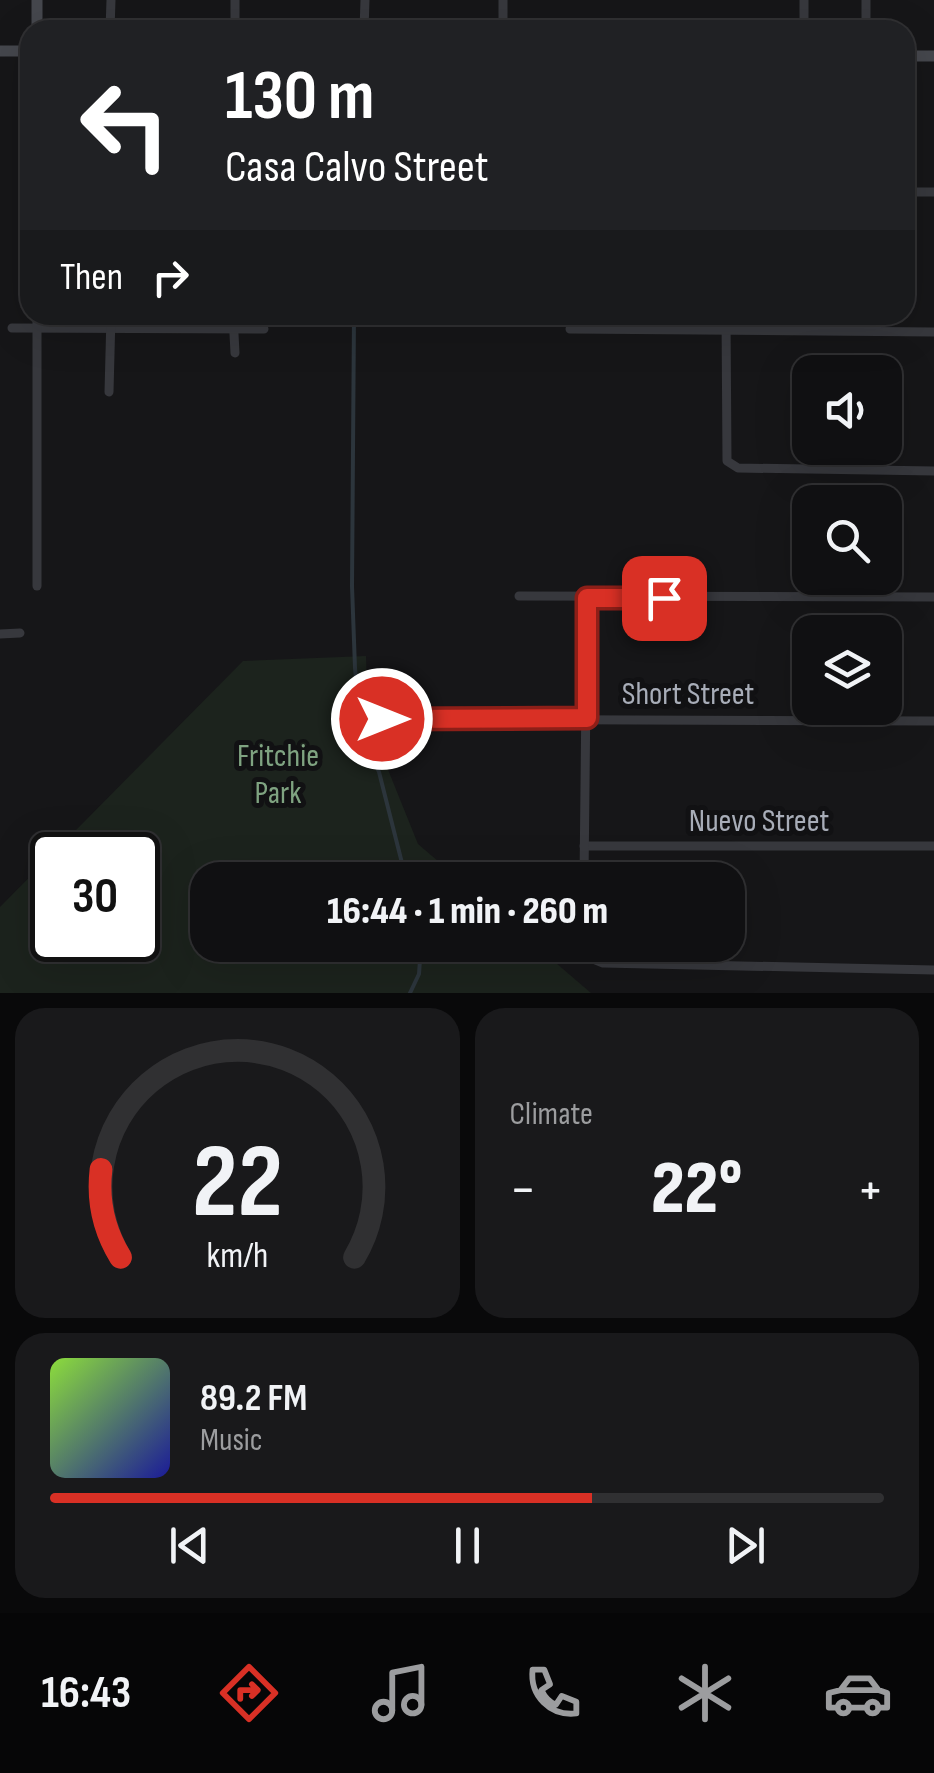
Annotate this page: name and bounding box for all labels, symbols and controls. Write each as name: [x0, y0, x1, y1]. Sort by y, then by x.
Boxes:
text: 130 m: [225, 55, 374, 139]
icon: left: [60, 60, 190, 190]
text: Casa Calvo Street: [225, 140, 488, 195]
icon: right: [143, 250, 198, 305]
text: Then: [60, 255, 123, 300]
map controls: [792, 355, 902, 725]
button: sound: [792, 355, 902, 465]
button: search: [792, 485, 902, 595]
pin: [622, 556, 707, 641]
icon: arrive: [637, 571, 692, 626]
button: layers: [792, 615, 902, 725]
position arrow: [330, 667, 434, 771]
street label: Short Street: [622, 675, 754, 714]
park label: Fritchie Park: [237, 737, 319, 813]
street label: Nuevo Street: [689, 802, 829, 841]
speed limit sign: 30: [30, 832, 160, 962]
text: 16:44 · 1 min · 260 m: [327, 889, 608, 934]
text: Climate: [510, 1095, 593, 1134]
text: 22: [192, 1121, 283, 1246]
text: 22°: [651, 1144, 743, 1235]
text: −: [510, 1157, 536, 1224]
text: +: [857, 1157, 884, 1224]
text: km/h: [206, 1235, 268, 1278]
text: 89.2 FM: [200, 1376, 307, 1421]
text: Music: [200, 1421, 263, 1460]
icon: previous: [162, 1518, 217, 1573]
icon: pause: [440, 1518, 495, 1573]
icon: next: [718, 1518, 773, 1573]
icon: directions: [214, 1658, 284, 1728]
icon: music: [366, 1658, 436, 1728]
icon: phone: [518, 1658, 588, 1728]
icon: climate: [670, 1658, 740, 1728]
icon: car: [823, 1658, 893, 1728]
text: 16:43: [41, 1666, 131, 1721]

